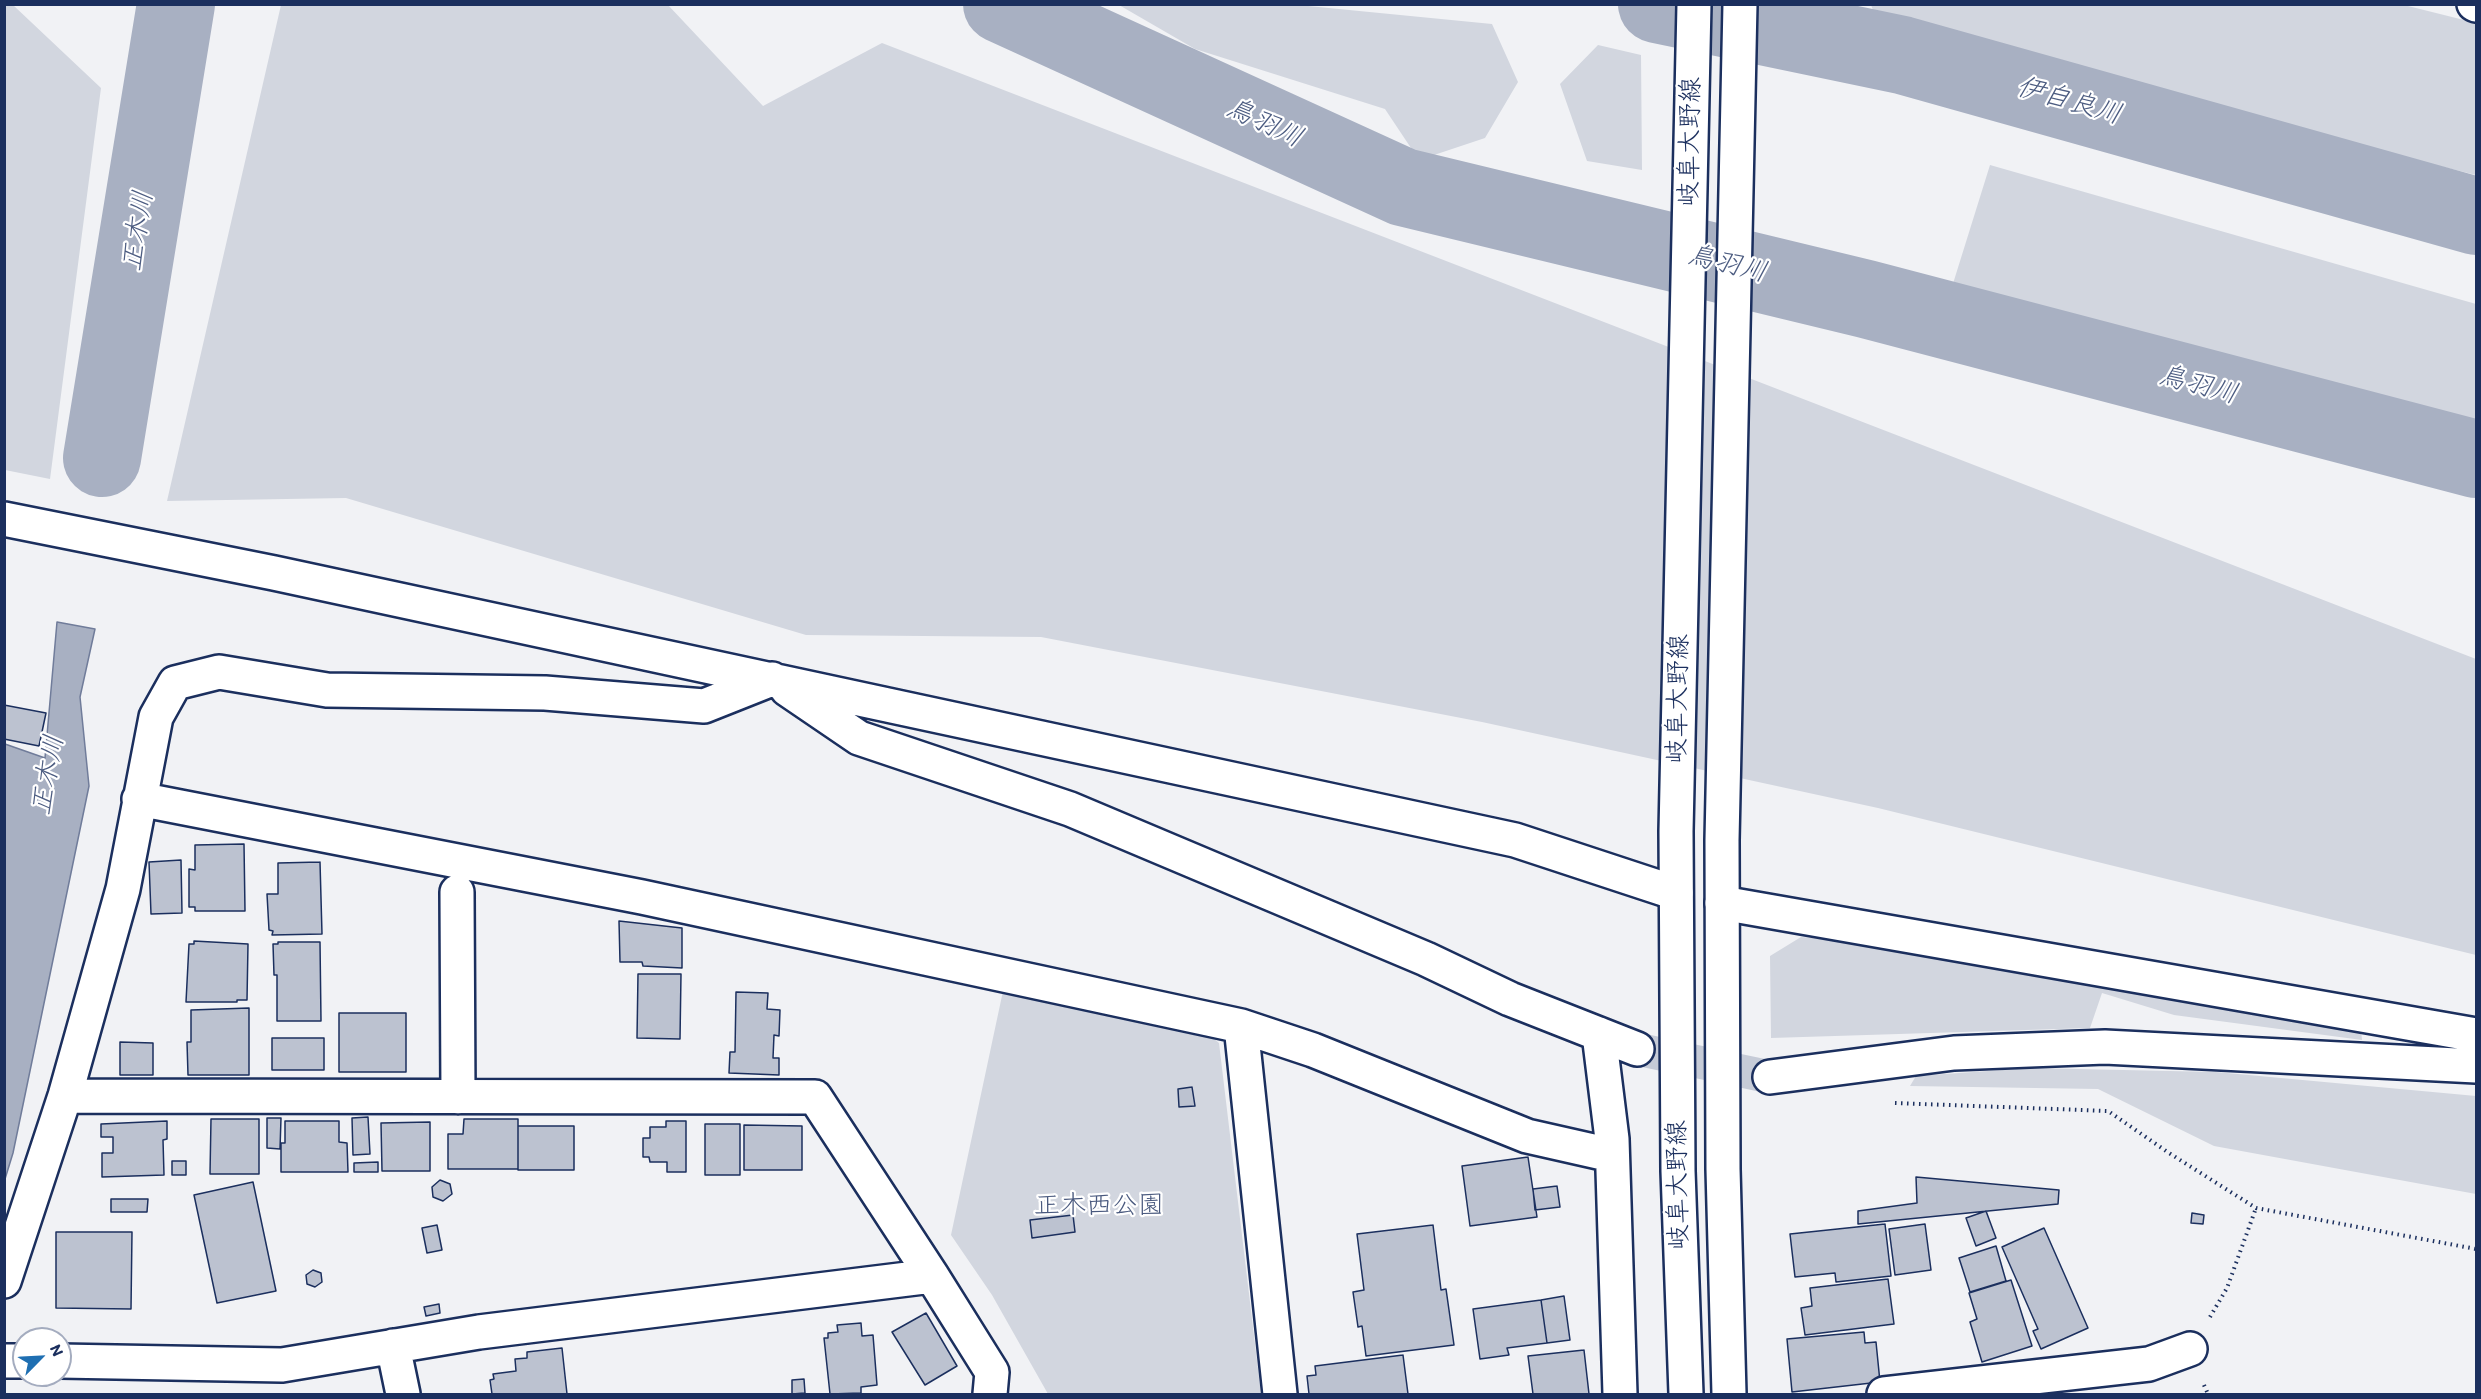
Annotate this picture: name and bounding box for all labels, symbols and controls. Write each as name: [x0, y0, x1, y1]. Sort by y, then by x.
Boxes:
water label: 伊自良川: [2013, 72, 2125, 132]
street label: 岐阜大野線: [1674, 77, 1708, 207]
water label: 鳥羽川: [1220, 92, 1308, 156]
water label: 正木川: [117, 188, 161, 274]
water label: 鳥羽川: [1684, 239, 1770, 291]
water label: 鳥羽川: [2155, 360, 2241, 412]
street label: 岐阜大野線: [1662, 634, 1696, 764]
water label: 正木川: [26, 732, 72, 818]
street label: 岐阜大野線: [1662, 1120, 1696, 1250]
park label: 正木西公園: [1034, 1190, 1164, 1222]
north arrow: [12, 1327, 72, 1387]
text: N: [46, 1341, 68, 1359]

